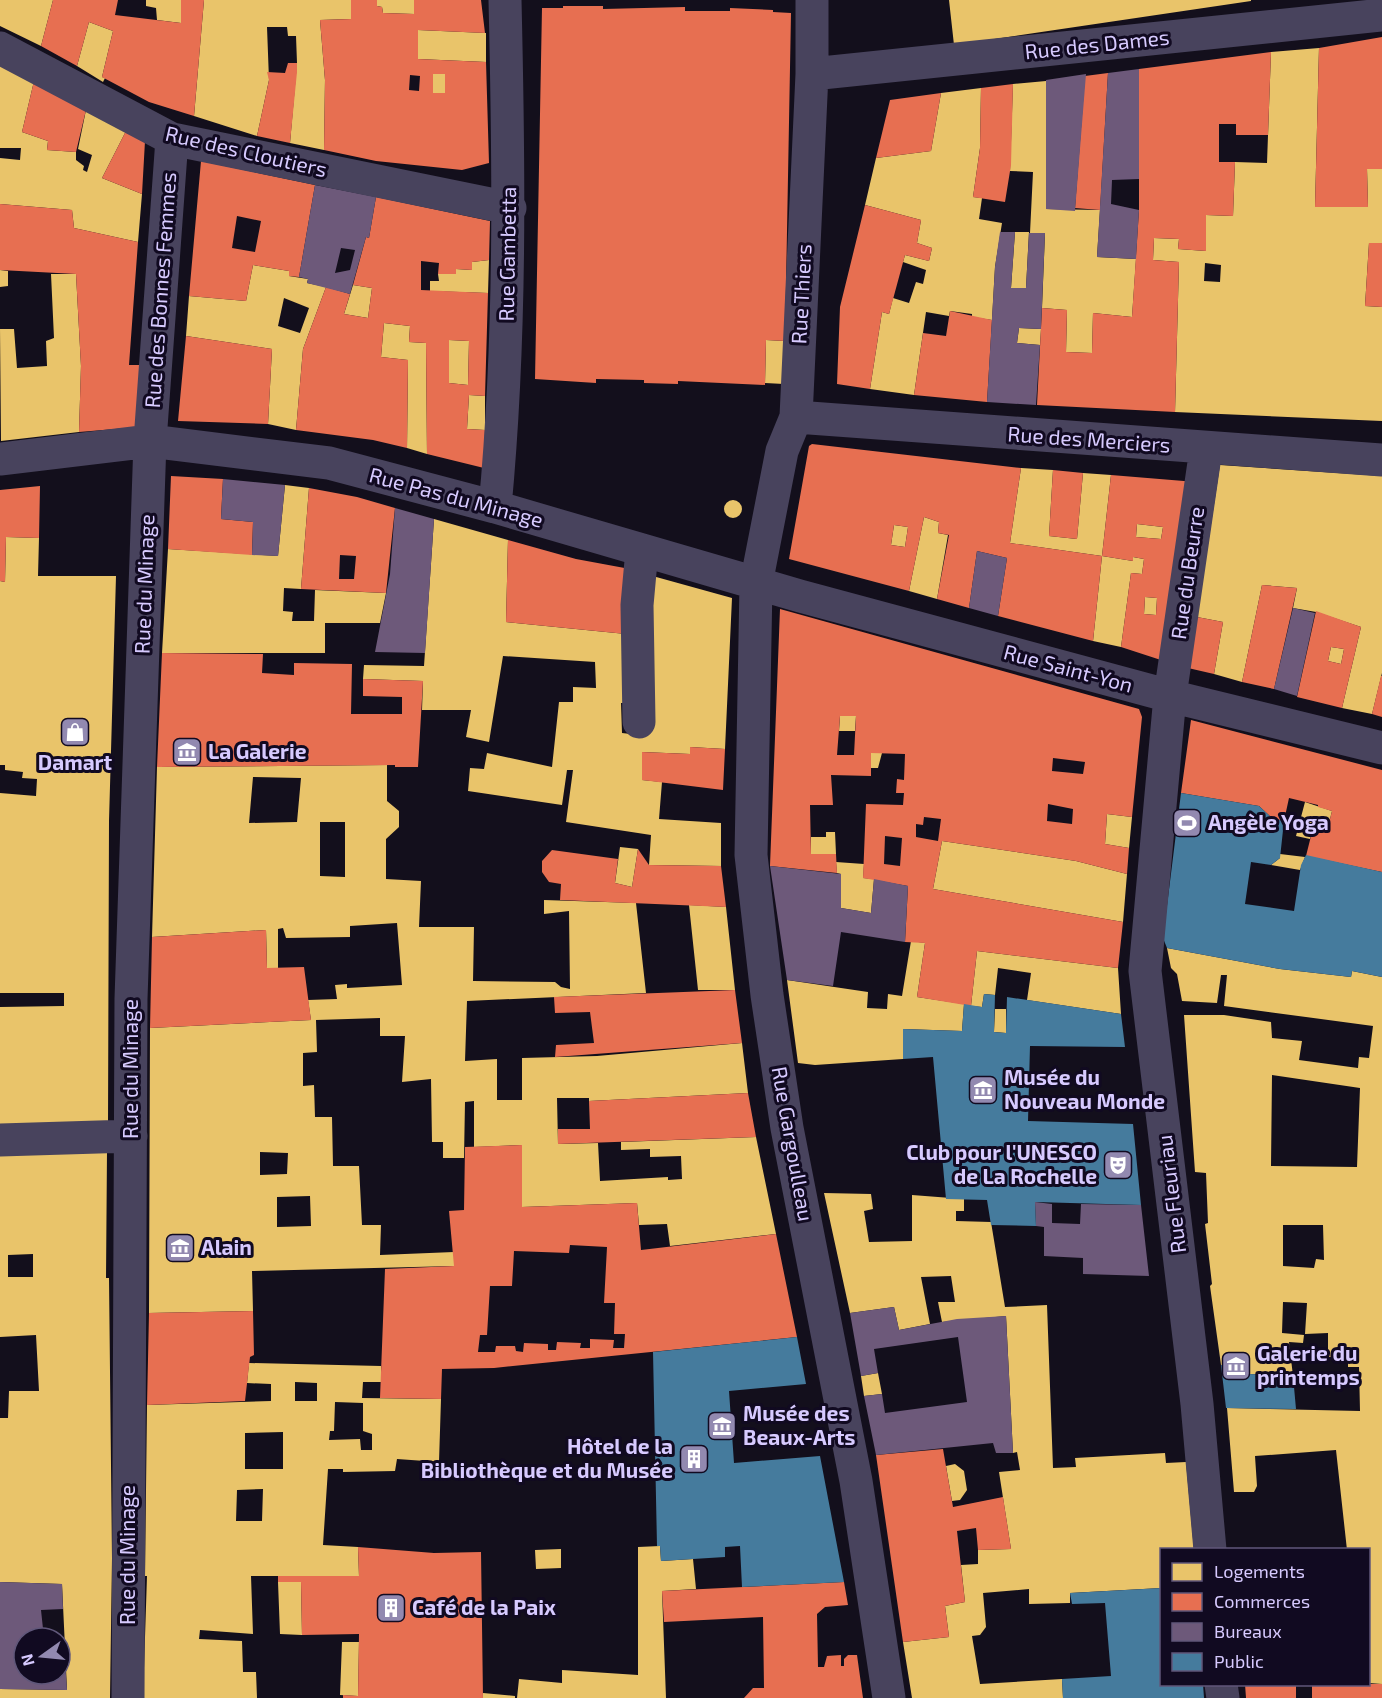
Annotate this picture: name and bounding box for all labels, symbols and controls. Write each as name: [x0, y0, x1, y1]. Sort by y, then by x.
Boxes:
street label: Rue des Dames: [1023, 23, 1170, 64]
street label: Rue des Cloutiers: [163, 120, 330, 181]
street label: Rue des Bonnes Femmes: [139, 171, 180, 409]
street label: Rue Gambetta: [493, 186, 520, 322]
street label: Rue Thiers: [785, 243, 816, 345]
street label: Rue des Merciers: [1007, 420, 1171, 457]
street label: Rue Pas du Minage: [367, 461, 546, 532]
street label: Rue du Beurre: [1165, 505, 1208, 641]
street label: Rue du Minage: [129, 514, 158, 654]
street label: Rue Saint-Yon: [1001, 638, 1136, 697]
shop icon: Damart: [59, 716, 91, 748]
museum icon: La Galerie: [171, 736, 203, 768]
place label: La Galerie: [208, 738, 307, 763]
place label: Damart: [38, 749, 113, 774]
sports icon: Angèle Yoga: [1171, 807, 1203, 839]
place label: Angèle Yoga: [1208, 809, 1329, 834]
street label: Rue du Minage: [117, 999, 142, 1139]
street label: Rue Gargoulleau: [768, 1064, 819, 1223]
place label: Musée du Nouveau Monde: [1004, 1064, 1165, 1113]
museum icon: Musée du Nouveau Monde: [967, 1074, 999, 1106]
street label: Rue Fleuriau: [1151, 1134, 1190, 1255]
place label: Club pour l'UNESCO de La Rochelle: [906, 1139, 1097, 1188]
theatre icon: Club pour l'UNESCO de La Rochelle: [1102, 1149, 1134, 1181]
museum icon: Alain: [164, 1232, 196, 1264]
place label: Alain: [201, 1234, 252, 1259]
place label: Galerie du printemps: [1257, 1340, 1360, 1389]
museum icon: Galerie du printemps: [1220, 1350, 1252, 1382]
place label: Musée des Beaux-Arts: [743, 1400, 855, 1449]
museum icon: Musée des Beaux-Arts: [706, 1410, 738, 1442]
place label: Hôtel de la Bibliothèque et du Musée: [421, 1433, 673, 1482]
building icon: Hôtel de la Bibliothèque et du Musée: [678, 1443, 710, 1475]
street label: Rue du Minage: [114, 1485, 139, 1625]
legend: [1160, 1548, 1370, 1686]
text: Logements: [1214, 1560, 1305, 1582]
text: Commerces: [1214, 1590, 1310, 1612]
building icon: Café de la Paix: [375, 1592, 407, 1624]
place label: Café de la Paix: [412, 1594, 556, 1619]
text: Bureaux: [1214, 1620, 1282, 1642]
north arrow: [12, 1626, 72, 1686]
text: Public: [1214, 1650, 1264, 1672]
text: N: [16, 1652, 38, 1668]

